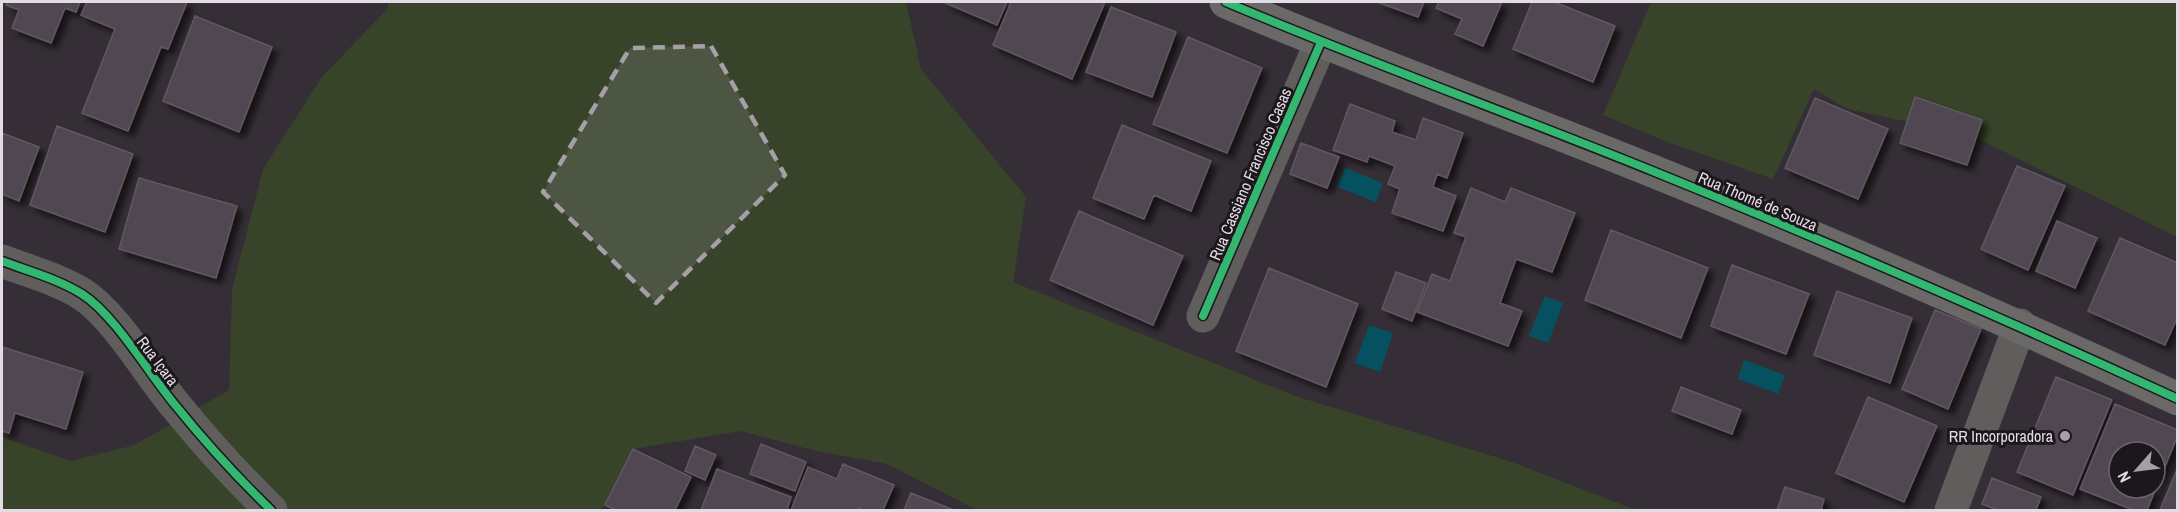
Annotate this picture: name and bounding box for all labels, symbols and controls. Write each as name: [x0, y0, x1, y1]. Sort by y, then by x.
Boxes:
street label: Rua Cassiano Francisco Casas: [1204, 84, 1296, 264]
street label: Rua Thomé de Souza: [1695, 166, 1822, 236]
street label: Rua Içara: [132, 332, 184, 391]
place label: RR Incorporadora: [1949, 425, 2054, 447]
marker: RR Incorporadora: [2058, 429, 2072, 443]
north arrow: [2107, 440, 2167, 500]
text: N: [2112, 468, 2136, 486]

